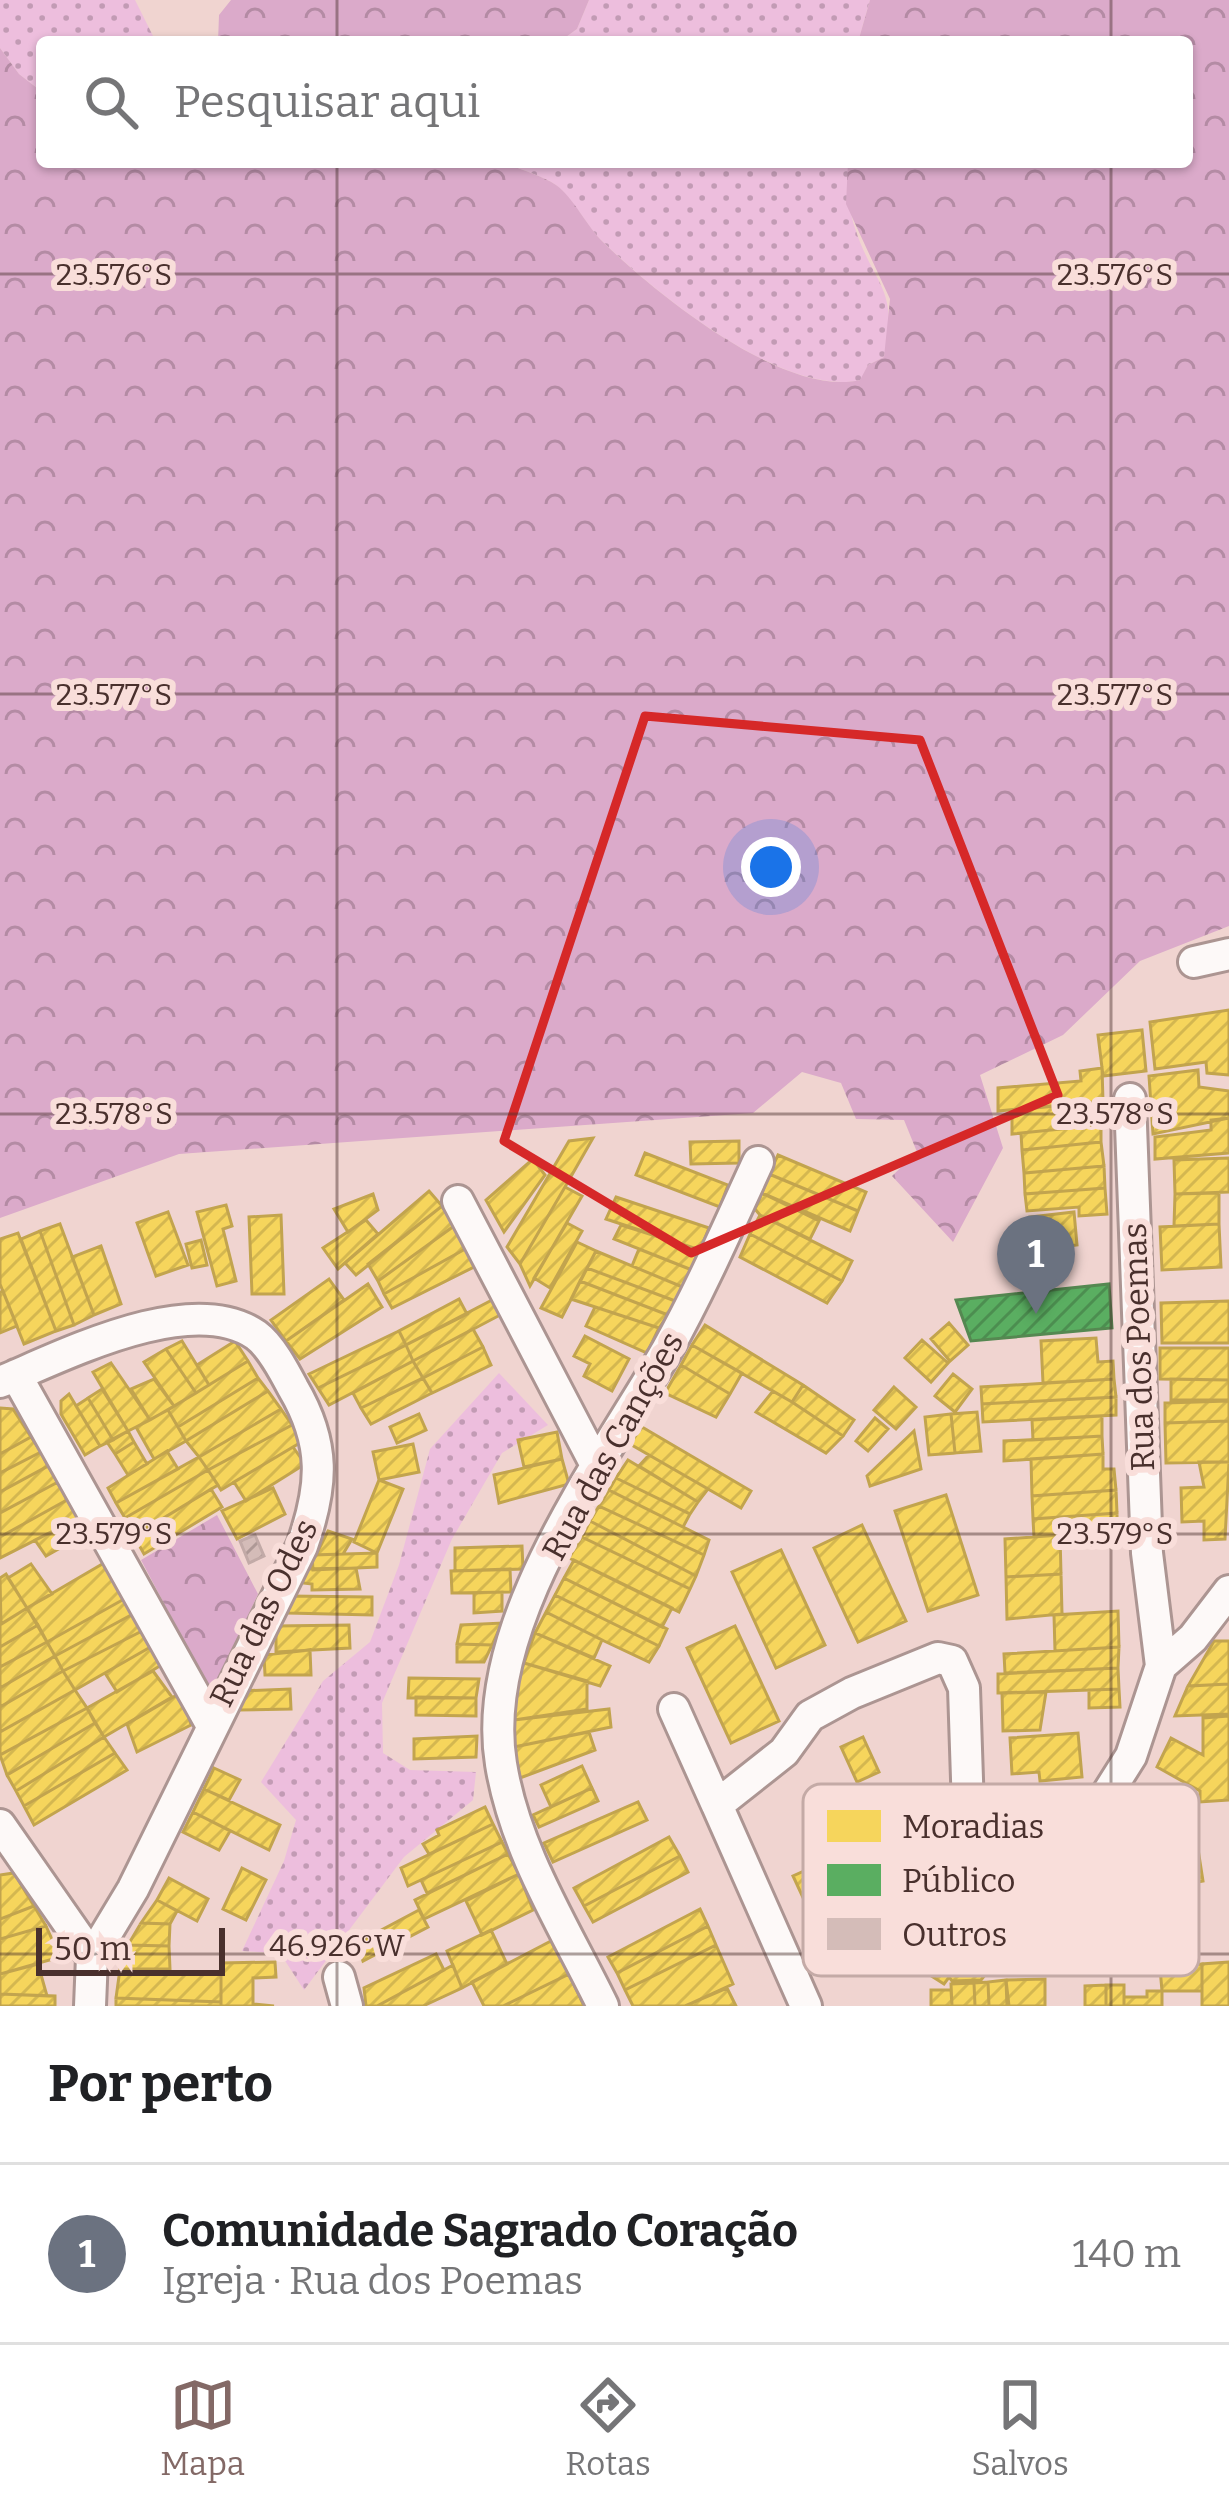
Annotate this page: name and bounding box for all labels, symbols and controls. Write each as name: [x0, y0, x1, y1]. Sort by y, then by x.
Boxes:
search box: [36, 36, 1193, 168]
icon: search: [78, 69, 144, 135]
text: Pesquisar aqui: [174, 75, 480, 129]
text: 23.576°S: [56, 257, 172, 293]
text: 23.576°S: [1057, 257, 1173, 293]
text: 23.577°S: [56, 677, 172, 713]
text: 23.577°S: [1057, 677, 1173, 713]
your location: [741, 837, 801, 897]
text: 23.578°S: [55, 1096, 173, 1132]
text: 23.578°S: [1056, 1096, 1174, 1132]
pin: 1: [997, 1215, 1075, 1314]
street label: Rua dos Poemas: [1115, 1222, 1163, 1472]
street label: Rua das Canções: [534, 1325, 692, 1567]
street label: Rua das Odes: [201, 1513, 327, 1713]
text: 23.579°S: [56, 1516, 172, 1552]
text: 23.579°S: [1057, 1516, 1173, 1552]
legend: [803, 1784, 1199, 1976]
text: Moradias: [902, 1807, 1044, 1847]
text: Público: [902, 1861, 1015, 1901]
text: Outros: [902, 1915, 1007, 1955]
scale bar: [36, 1922, 225, 1975]
text: 46.926°W: [269, 1928, 405, 1964]
text: 50 m: [54, 1929, 131, 1969]
text: Por perto: [48, 2053, 273, 2115]
text: Comunidade Sagrado Coração: [162, 2204, 798, 2258]
text: 1: [79, 2231, 95, 2277]
text: 140 m: [1072, 2231, 1181, 2277]
text: Igreja · Rua dos Poemas: [162, 2258, 583, 2304]
tab: Mapa: [160, 2372, 245, 2484]
tab: Rotas: [565, 2372, 651, 2484]
tab: Salvos: [971, 2372, 1069, 2484]

